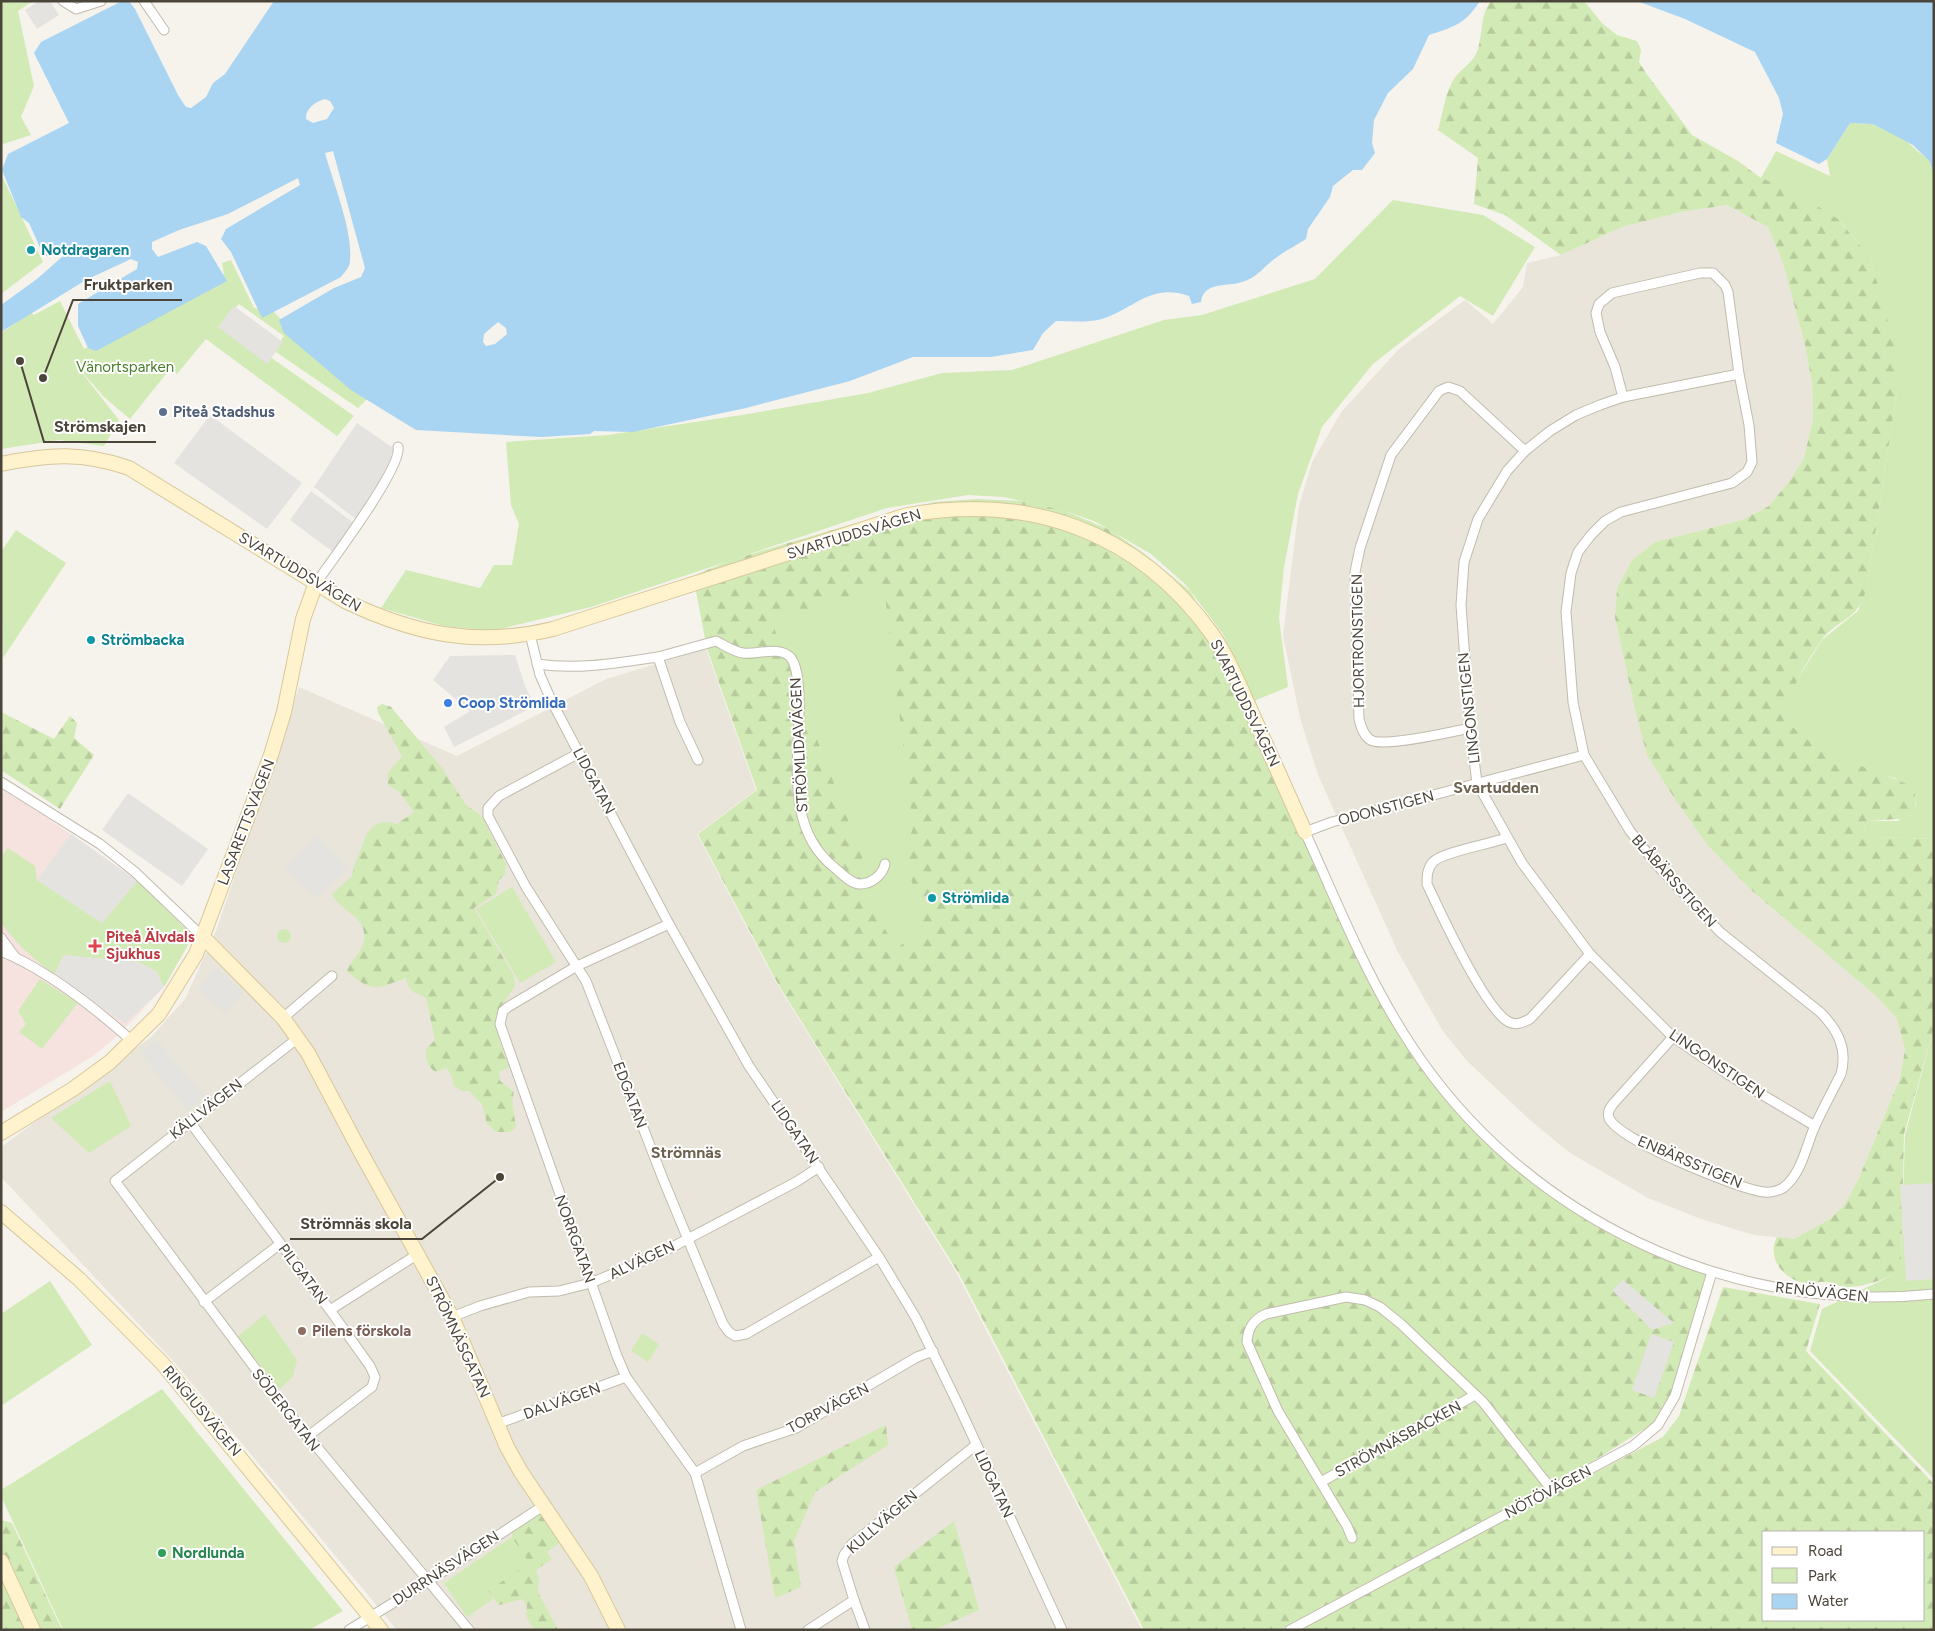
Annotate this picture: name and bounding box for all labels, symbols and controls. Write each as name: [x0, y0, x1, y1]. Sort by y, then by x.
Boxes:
place label: Notdragaren: [41, 241, 129, 259]
marker: Notdragaren: [25, 244, 37, 256]
callout: Fruktparken: [73, 269, 182, 300]
text: Fruktparken: [83, 275, 173, 294]
park label: Vänortsparken: [76, 358, 174, 376]
place label: Piteå Stadshus: [173, 403, 275, 421]
marker: Piteå Stadshus: [157, 406, 169, 418]
callout: Strömskajen: [44, 411, 156, 442]
text: Strömskajen: [54, 417, 146, 436]
street label: SVARTUDDSVÄGEN: [785, 505, 923, 563]
street label: SVARTUDDSVÄGEN: [236, 528, 364, 616]
street label: HJORTRONSTIGEN: [1348, 574, 1368, 708]
place label: Strömbacka: [101, 631, 184, 649]
marker: Strömbacka: [85, 634, 97, 646]
street label: SVARTUDDSVÄGEN: [1206, 636, 1284, 770]
street label: LINGONSTIGEN: [1454, 652, 1484, 764]
street label: STRÖMLIDAVÄGEN: [786, 677, 812, 813]
place label: Coop Strömlida: [458, 694, 566, 712]
marker: Coop Strömlida: [442, 697, 454, 709]
street label: LIDGATAN: [569, 745, 619, 817]
street label: LASARETTSVÄGEN: [214, 756, 278, 888]
district label: Svartudden: [1453, 778, 1539, 797]
street label: ODONSTIGEN: [1336, 787, 1436, 829]
street label: BLÅBÄRSSTIGEN: [1628, 831, 1720, 931]
place label: Strömlida: [942, 889, 1009, 907]
marker: Strömlida: [926, 892, 938, 904]
place label: Piteå Älvdals Sjukhus: [106, 927, 195, 963]
marker: Piteå Älvdals Sjukhus: [88, 939, 102, 953]
street label: LINGONSTIGEN: [1666, 1025, 1768, 1103]
street label: EDGATAN: [609, 1059, 651, 1131]
street label: KÄLLVÄGEN: [166, 1075, 246, 1143]
street label: LIDGATAN: [767, 1097, 823, 1167]
street label: ENBÄRSSTIGEN: [1635, 1132, 1745, 1192]
district label: Strömnäs: [651, 1143, 722, 1162]
street label: NORRGATAN: [551, 1193, 599, 1285]
callout: Strömnäs skola: [290, 1208, 422, 1239]
text: Strömnäs skola: [300, 1214, 412, 1233]
street label: ALVÄGEN: [606, 1237, 678, 1283]
street label: PILGATAN: [274, 1240, 332, 1308]
street label: STRÖMNÄSGATAN: [422, 1273, 494, 1401]
street label: RENÖVÄGEN: [1774, 1278, 1870, 1306]
place label: Pilens förskola: [312, 1322, 411, 1340]
marker: Pilens förskola: [296, 1325, 308, 1337]
street label: RINGIUSVÄGEN: [159, 1362, 245, 1460]
street label: SÖDERGATAN: [248, 1365, 324, 1455]
street label: DALVÄGEN: [521, 1379, 603, 1423]
street label: TORPVÄGEN: [784, 1379, 872, 1437]
street label: STRÖMNÄSBACKEN: [1332, 1397, 1464, 1481]
street label: LIDGATAN: [971, 1447, 1017, 1521]
street label: NÖTÖVÄGEN: [1502, 1462, 1594, 1522]
street label: KULLVÄGEN: [843, 1486, 921, 1558]
street label: DURRNÄSVÄGEN: [389, 1527, 503, 1609]
legend: [1762, 1531, 1925, 1621]
text: Road: [1808, 1542, 1843, 1560]
place label: Nordlunda: [172, 1544, 245, 1562]
marker: Nordlunda: [156, 1547, 168, 1559]
text: Park: [1808, 1567, 1837, 1585]
text: Water: [1808, 1592, 1848, 1610]

